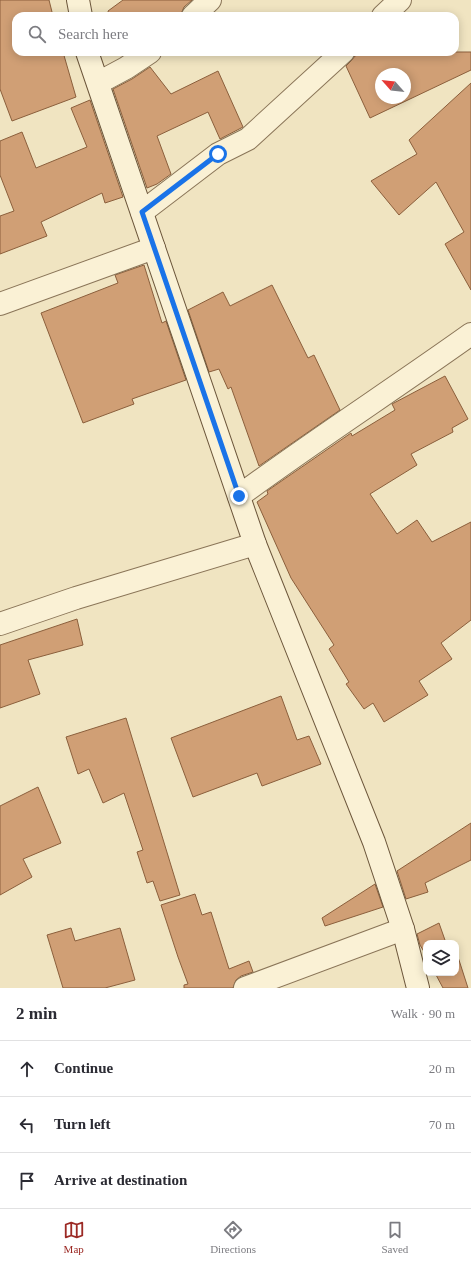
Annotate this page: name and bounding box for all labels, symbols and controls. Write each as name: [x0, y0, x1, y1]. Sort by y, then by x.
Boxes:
search box: [12, 12, 459, 56]
icon: search: [26, 23, 48, 45]
text: Search here: [58, 26, 128, 42]
north arrow: [375, 68, 411, 104]
route start: [209, 145, 227, 163]
route end: [230, 487, 248, 505]
map controls: [423, 940, 459, 976]
button: layers: [423, 940, 459, 976]
text: 2 min: [16, 1004, 57, 1023]
text: Walk · 90 m: [391, 1006, 455, 1021]
icon: ahead: [16, 1058, 38, 1080]
text: Continue: [54, 1060, 113, 1076]
text: 20 m: [429, 1061, 455, 1076]
icon: left: [16, 1114, 38, 1136]
text: Turn left: [54, 1116, 111, 1132]
text: 70 m: [429, 1117, 455, 1132]
icon: arrive: [16, 1170, 38, 1192]
text: Arrive at destination: [54, 1172, 187, 1188]
tab: Map: [63, 1219, 85, 1255]
tab: Directions: [210, 1219, 256, 1255]
tab: Saved: [381, 1219, 408, 1255]

